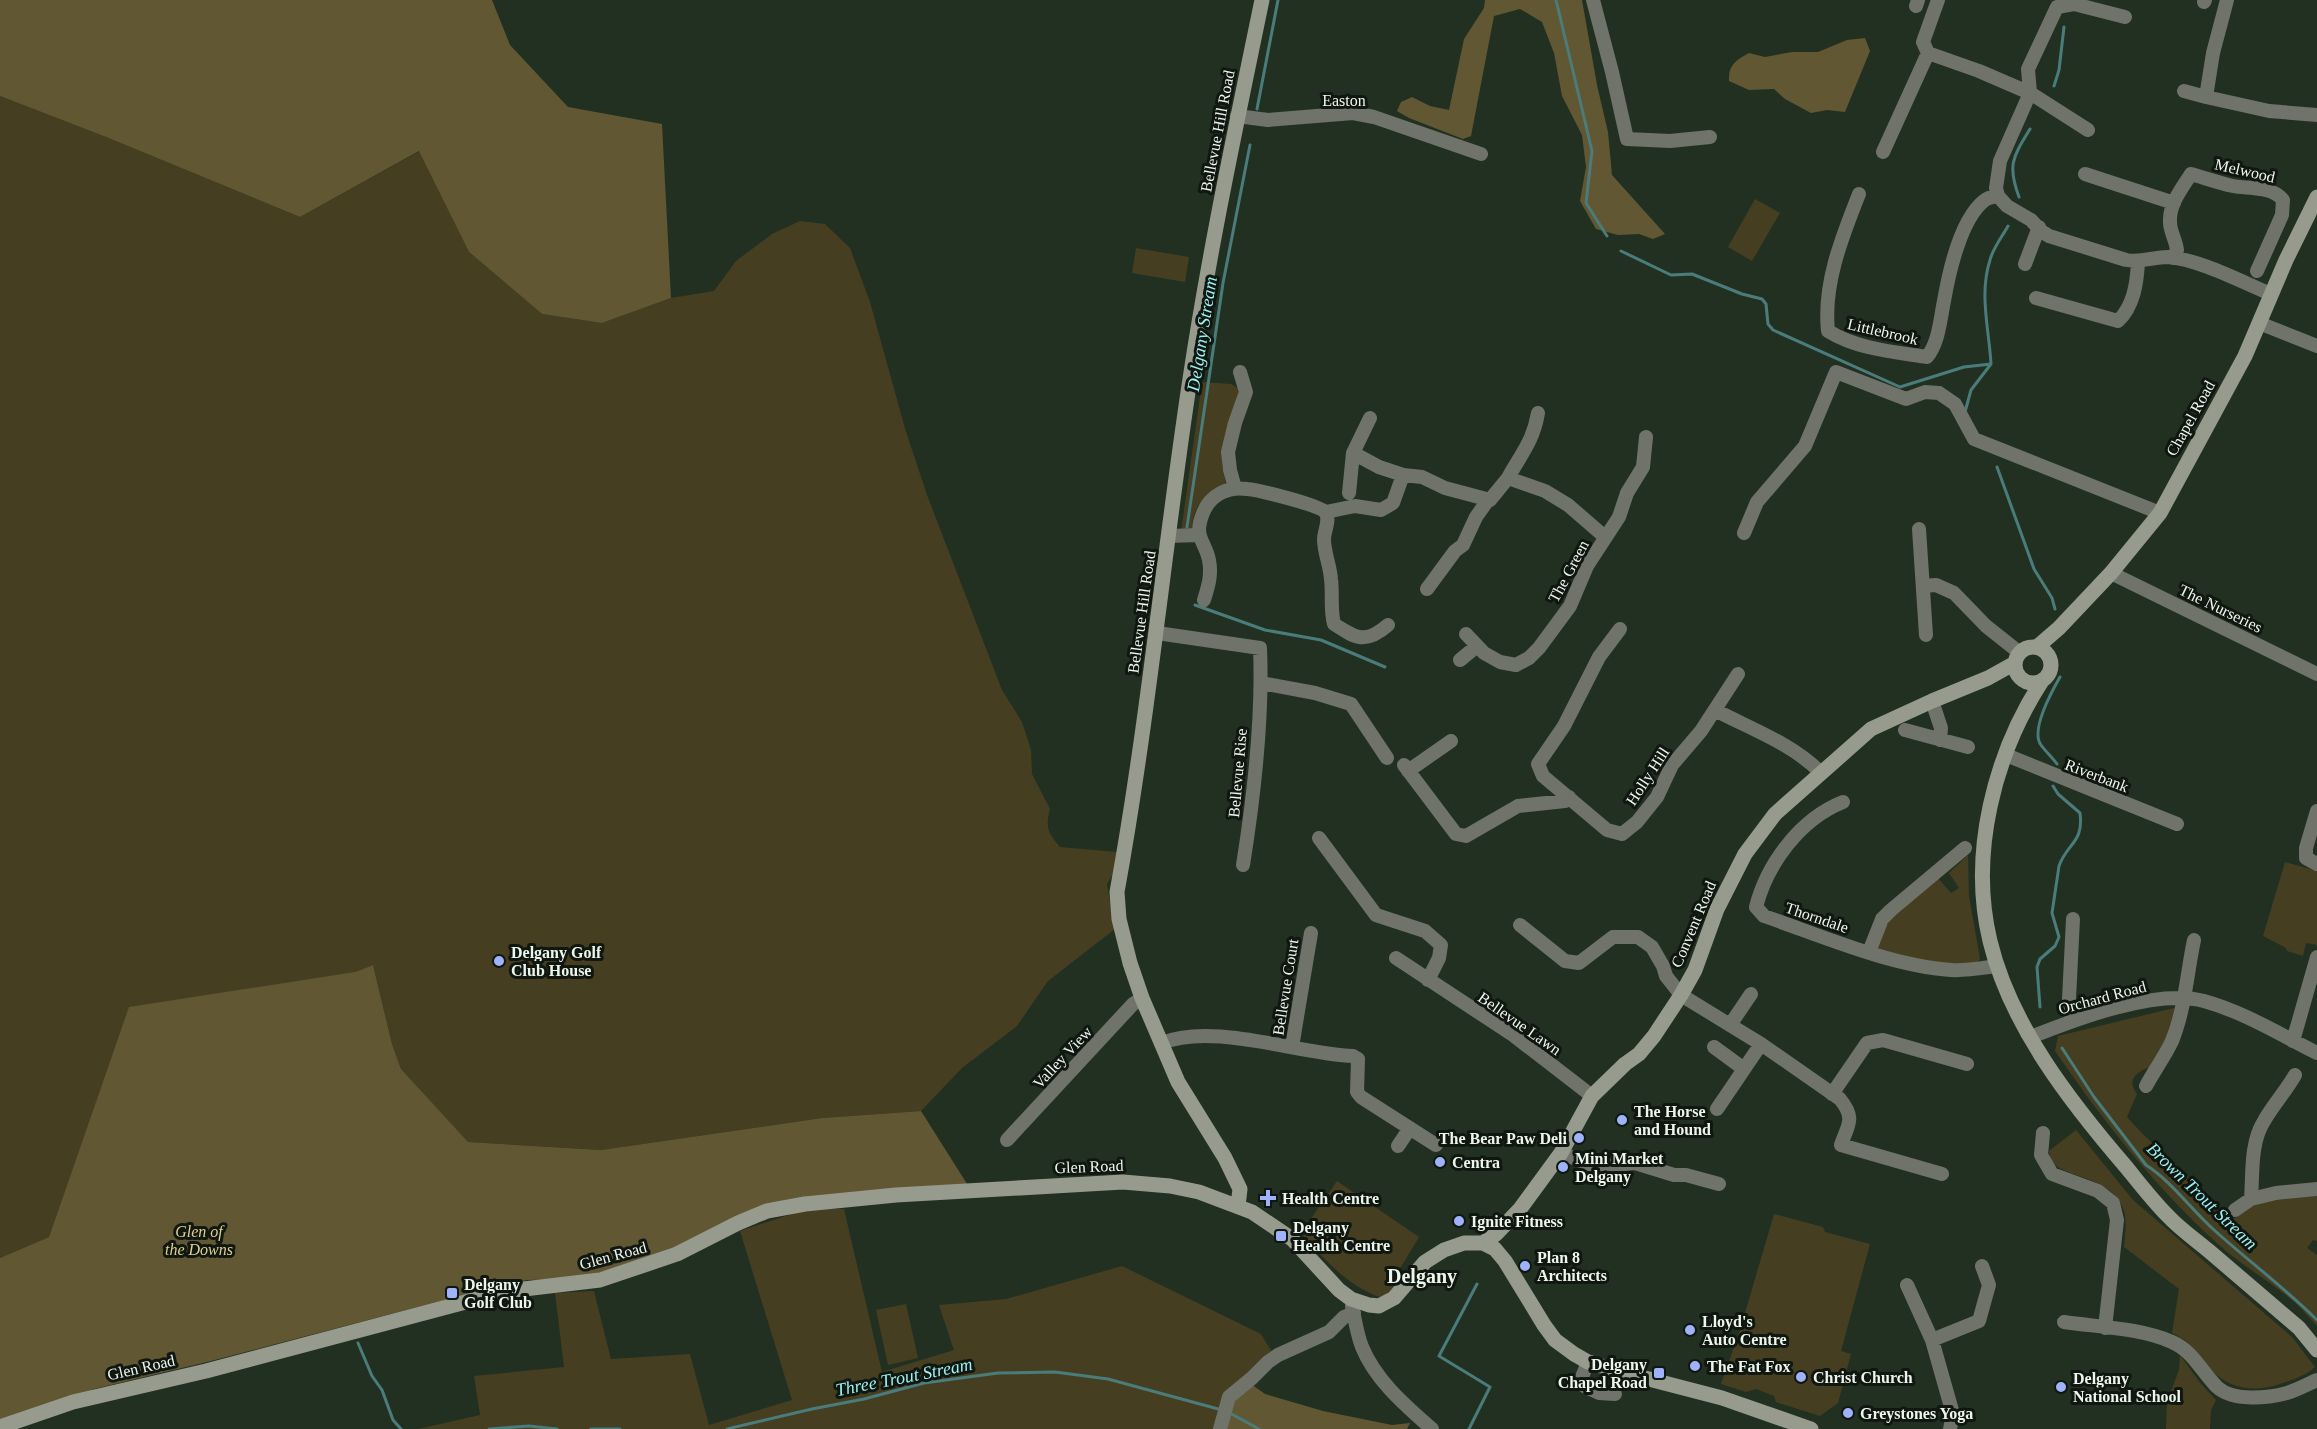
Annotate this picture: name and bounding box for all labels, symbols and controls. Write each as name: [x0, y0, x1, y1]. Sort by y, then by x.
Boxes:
street label: Bellevue Hill Road: [1197, 69, 1238, 193]
street label: Easton: [1322, 92, 1366, 109]
street label: Melwood: [2213, 155, 2277, 186]
water label: Delgany Stream: [1183, 275, 1221, 394]
street label: Littlebrook: [1846, 315, 1920, 348]
street label: Chapel Road: [2163, 378, 2219, 459]
street label: The Green: [1545, 537, 1592, 605]
street label: Bellevue Hill Road: [1124, 550, 1159, 674]
street label: The Nurseries: [2177, 581, 2265, 636]
street label: Bellevue Rise: [1225, 728, 1250, 818]
street label: Holly Hill: [1622, 744, 1673, 809]
street label: Riverbank: [2063, 756, 2131, 795]
street label: Convent Road: [1668, 879, 1719, 970]
street label: Thorndale: [1783, 899, 1851, 936]
street label: Bellevue Court: [1269, 937, 1302, 1036]
place label: Delgany Golf Club House: [511, 944, 602, 979]
marker: Delgany Golf Club House: [492, 954, 506, 968]
street label: Orchard Road: [2056, 978, 2148, 1017]
street label: Bellevue Lawn: [1475, 989, 1564, 1058]
street label: Valley View: [1029, 1023, 1096, 1092]
place label: The Horse and Hound: [1634, 1103, 1711, 1138]
marker: The Horse and Hound: [1615, 1113, 1629, 1127]
place label: The Bear Paw Deli: [1439, 1130, 1568, 1147]
marker: The Bear Paw Deli: [1572, 1131, 1586, 1145]
water label: Brown Trout Stream: [2143, 1138, 2261, 1254]
place label: Mini Market Delgany: [1575, 1150, 1664, 1186]
place label: Centra: [1452, 1154, 1500, 1171]
marker: Centra: [1433, 1155, 1447, 1169]
street label: Glen Road: [1054, 1157, 1124, 1176]
marker: Mini Market Delgany: [1556, 1160, 1570, 1174]
marker: Health Centre: [1259, 1189, 1277, 1207]
place label: Health Centre: [1282, 1190, 1379, 1207]
place label: Ignite Fitness: [1471, 1213, 1563, 1231]
marker: Ignite Fitness: [1452, 1214, 1466, 1228]
place label: Delgany Health Centre: [1293, 1219, 1390, 1254]
park label: Glen of the Downs: [165, 1223, 233, 1258]
marker: Delgany Health Centre: [1274, 1229, 1288, 1243]
street label: Glen Road: [578, 1238, 649, 1273]
place label: Plan 8 Architects: [1537, 1249, 1607, 1284]
marker: Plan 8 Architects: [1518, 1259, 1532, 1273]
district label: Delgany: [1387, 1265, 1457, 1288]
place label: Delgany Golf Club: [464, 1276, 532, 1311]
marker: Delgany Golf Club: [445, 1286, 459, 1300]
place label: Lloyd's Auto Centre: [1702, 1313, 1787, 1348]
marker: Lloyd's Auto Centre: [1683, 1323, 1697, 1337]
street label: Glen Road: [106, 1351, 177, 1384]
water label: Three Trout Stream: [834, 1354, 974, 1400]
place label: Delgany Chapel Road: [1558, 1356, 1647, 1392]
place label: The Fat Fox: [1707, 1358, 1791, 1375]
marker: The Fat Fox: [1688, 1359, 1702, 1373]
marker: Delgany Chapel Road: [1652, 1366, 1666, 1380]
place label: Christ Church: [1813, 1369, 1913, 1386]
marker: Christ Church: [1794, 1370, 1808, 1384]
place label: Delgany National School: [2073, 1370, 2182, 1405]
marker: Delgany National School: [2054, 1380, 2068, 1394]
place label: Greystones Yoga: [1860, 1405, 1973, 1423]
marker: Greystones Yoga: [1841, 1406, 1855, 1420]

